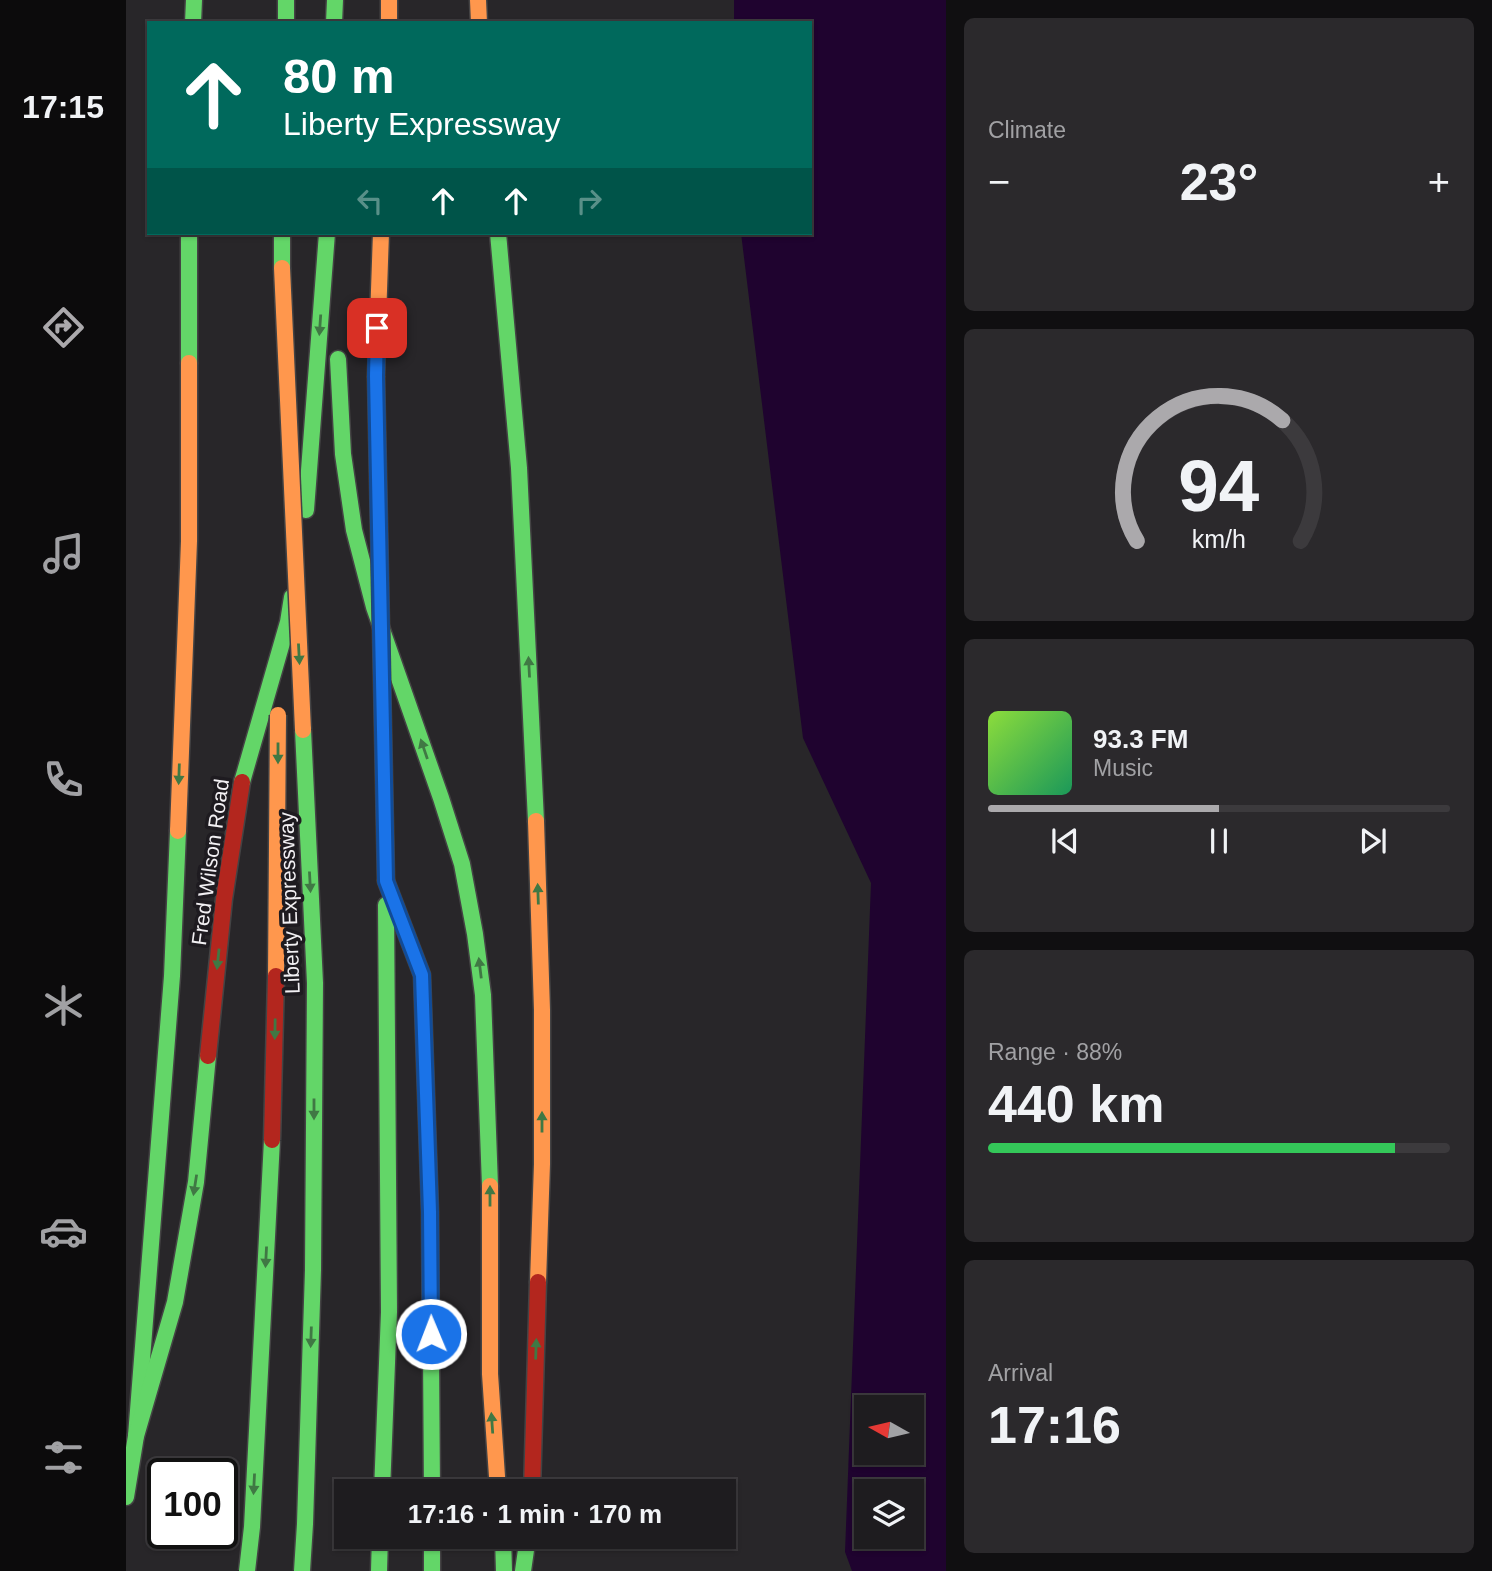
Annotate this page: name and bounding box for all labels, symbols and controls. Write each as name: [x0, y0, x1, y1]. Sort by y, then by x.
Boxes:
icon: ahead: [168, 49, 259, 140]
text: 80 m: [283, 49, 395, 103]
text: 17:15: [22, 89, 104, 125]
text: Liberty Expressway: [283, 106, 560, 142]
text: Climate: [988, 117, 1066, 143]
text: 23°: [1180, 153, 1258, 211]
text: −: [988, 161, 1010, 203]
text: +: [1428, 161, 1450, 203]
icon: left: [351, 182, 389, 220]
icon: ahead: [424, 182, 462, 220]
icon: ahead: [497, 182, 535, 220]
icon: right: [570, 182, 608, 220]
pin: [347, 298, 407, 358]
icon: directions: [39, 303, 88, 352]
icon: arrive: [358, 309, 396, 347]
one-way arrow: [314, 314, 325, 336]
text: 94: [1179, 445, 1260, 526]
text: km/h: [1192, 525, 1246, 553]
icon: music: [39, 529, 88, 578]
one-way arrow: [294, 644, 305, 666]
one-way arrow: [523, 656, 534, 678]
text: 93.3 FM: [1093, 724, 1188, 754]
one-way arrow: [418, 738, 429, 759]
one-way arrow: [272, 742, 284, 764]
icon: phone: [39, 755, 88, 804]
text: Music: [1093, 755, 1153, 781]
one-way arrow: [174, 763, 185, 785]
street label: Fred Wilson Road: [187, 777, 233, 947]
street label: Liberty Expressway: [274, 811, 304, 994]
icon: previous: [1046, 822, 1084, 860]
icon: pause: [1200, 822, 1238, 860]
icon: next: [1354, 822, 1392, 860]
one-way arrow: [305, 871, 316, 893]
one-way arrow: [532, 883, 543, 905]
one-way arrow: [212, 948, 223, 970]
one-way arrow: [474, 957, 485, 979]
icon: climate: [39, 981, 88, 1030]
one-way arrow: [269, 1019, 280, 1041]
text: Range · 88%: [988, 1039, 1122, 1065]
text: 440 km: [988, 1075, 1164, 1133]
one-way arrow: [308, 1098, 320, 1120]
one-way arrow: [536, 1111, 548, 1133]
one-way arrow: [190, 1174, 201, 1196]
one-way arrow: [484, 1184, 496, 1206]
icon: car: [39, 1207, 88, 1256]
one-way arrow: [260, 1246, 271, 1268]
position arrow: [394, 1297, 468, 1371]
one-way arrow: [305, 1326, 317, 1348]
one-way arrow: [531, 1338, 542, 1360]
text: Arrival: [988, 1360, 1053, 1386]
north arrow: [854, 1395, 924, 1465]
map controls: [854, 1395, 924, 1549]
text: 17:16: [988, 1396, 1121, 1454]
one-way arrow: [487, 1412, 498, 1434]
icon: filters: [39, 1433, 88, 1482]
speed limit sign: 100: [147, 1458, 238, 1549]
one-way arrow: [248, 1473, 259, 1495]
button: layers: [854, 1479, 924, 1549]
text: 17:16 · 1 min · 170 m: [408, 1499, 662, 1529]

